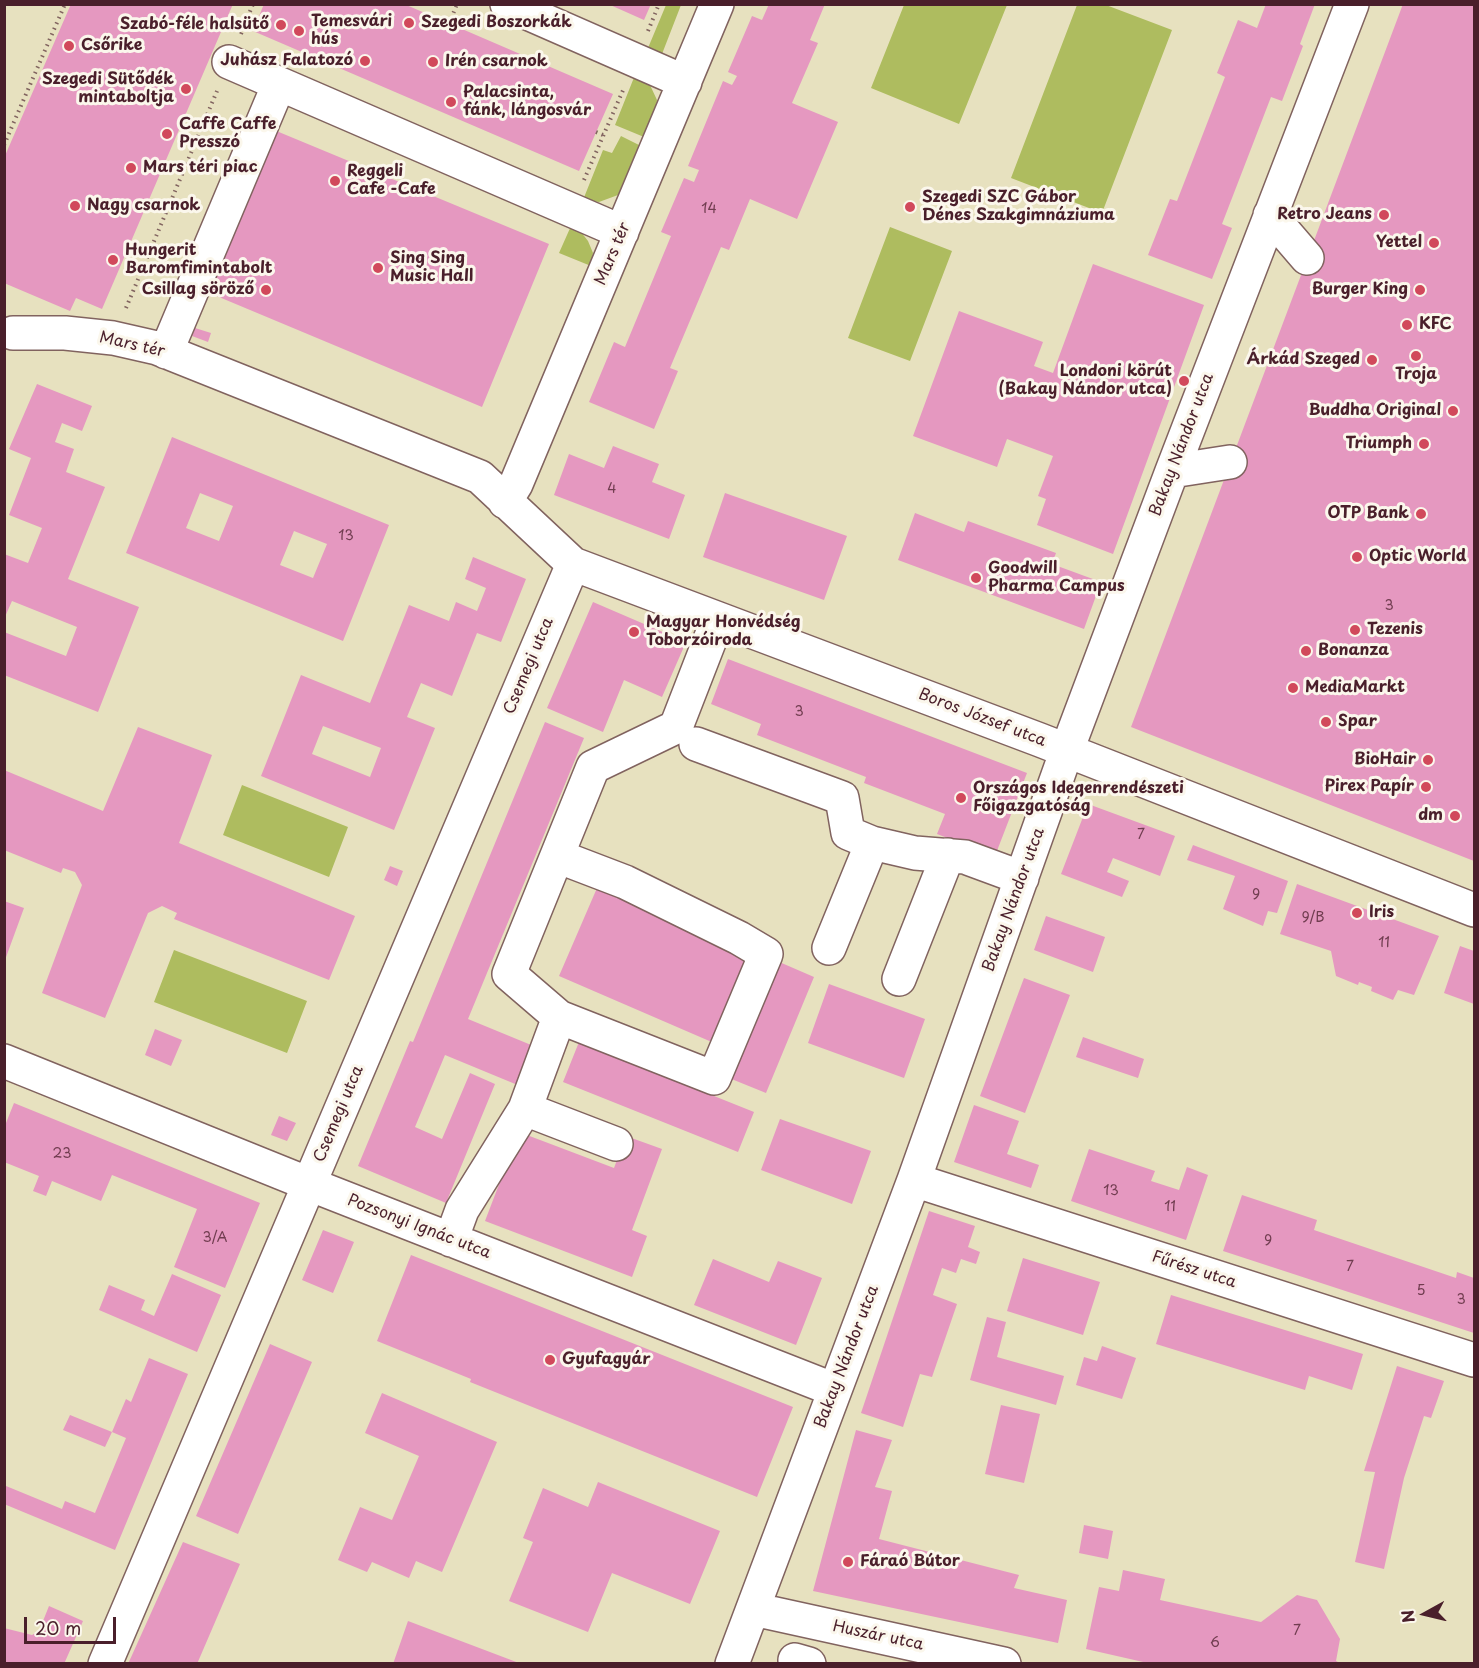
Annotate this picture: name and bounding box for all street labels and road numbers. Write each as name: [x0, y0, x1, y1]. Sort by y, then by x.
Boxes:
street label: Mars tér: [591, 220, 635, 288]
street label: Mars tér: [97, 328, 167, 362]
street label: Bakay Nándor utca: [1146, 371, 1218, 519]
street label: Csemegi utca: [500, 615, 558, 717]
street label: Boros József utca: [916, 685, 1048, 751]
street label: Bakay Nándor utca: [979, 825, 1049, 975]
street label: Csemegi utca: [310, 1063, 368, 1165]
street label: Pozsonyi Ignác utca: [345, 1191, 493, 1263]
street label: Fűrész utca: [1149, 1247, 1239, 1293]
street label: Bakay Nándor utca: [811, 1283, 883, 1431]
street label: Huszár utca: [831, 1617, 925, 1655]

